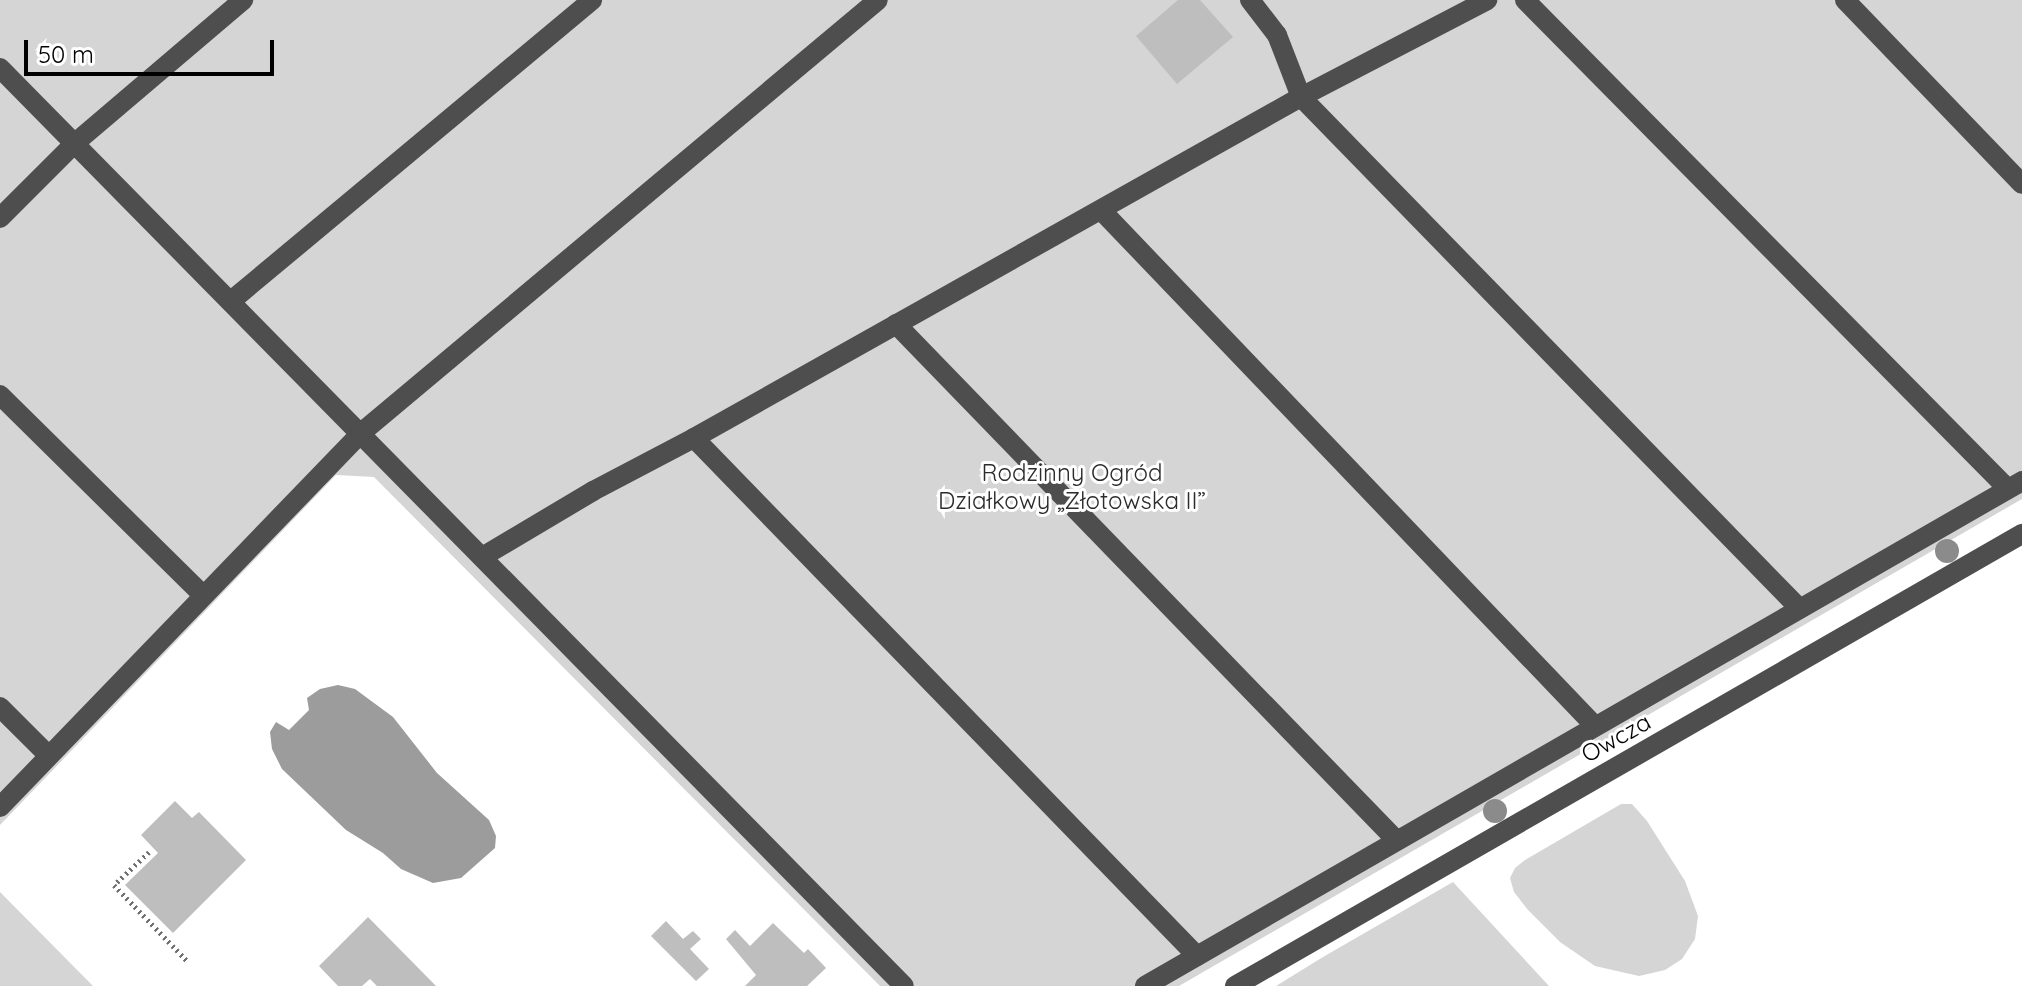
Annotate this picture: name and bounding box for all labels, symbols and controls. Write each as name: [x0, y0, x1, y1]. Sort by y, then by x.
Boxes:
scale bar: [28, 24, 278, 74]
text: 50 m: [38, 39, 94, 69]
park label: Rodzinny Ogród Działkowy „Złotowska II”: [938, 459, 1206, 515]
street label: Owcza: [1576, 707, 1656, 769]

